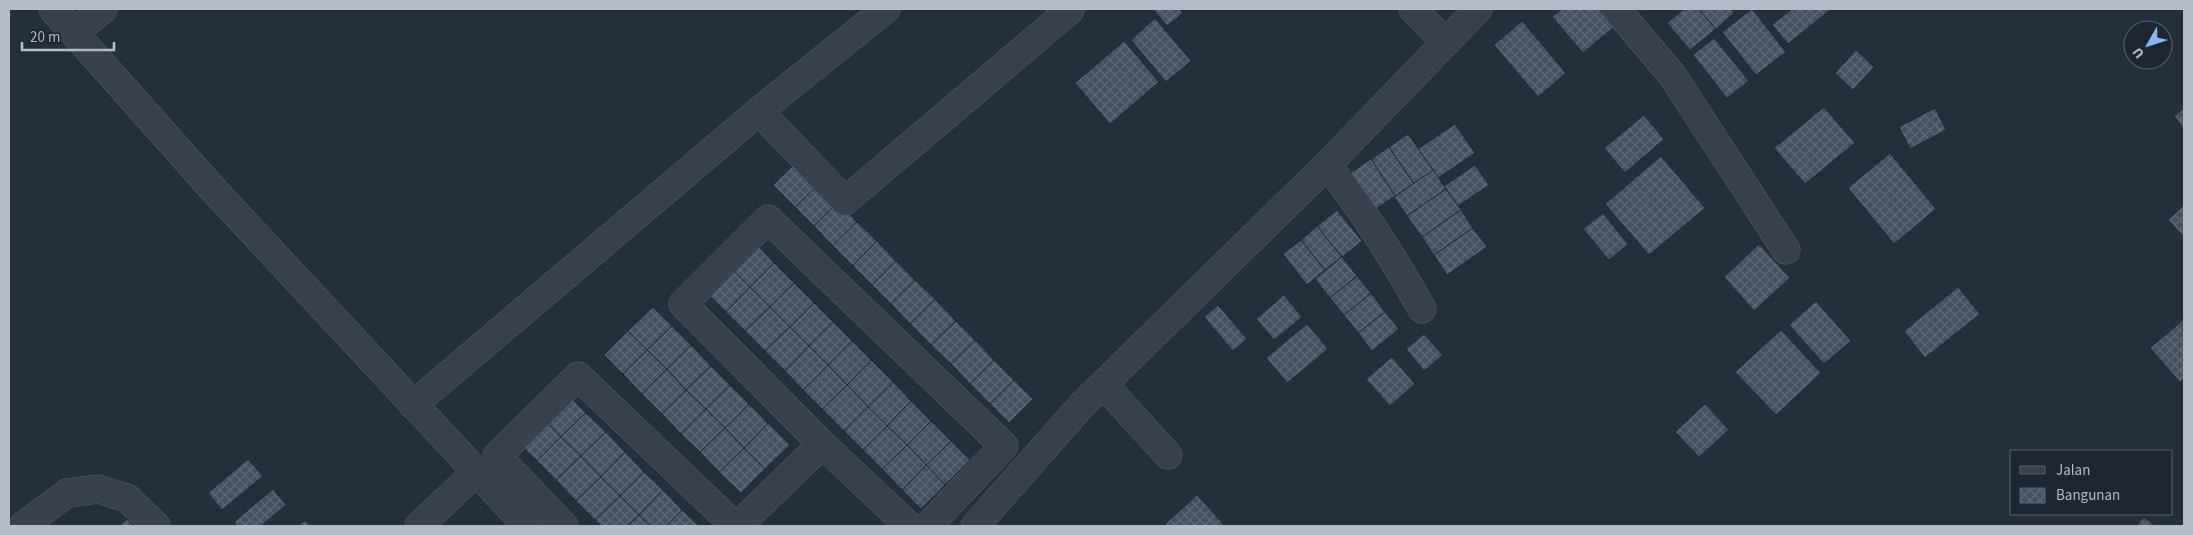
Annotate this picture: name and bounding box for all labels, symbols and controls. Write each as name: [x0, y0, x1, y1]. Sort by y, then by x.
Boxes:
scale bar: [22, 20, 115, 52]
north arrow: [2123, 20, 2173, 70]
text: 20 m: [30, 27, 60, 48]
text: U: [2128, 43, 2149, 62]
legend: [2010, 450, 2173, 515]
text: Jalan: [2056, 460, 2090, 481]
text: Bangunan: [2056, 485, 2120, 506]

